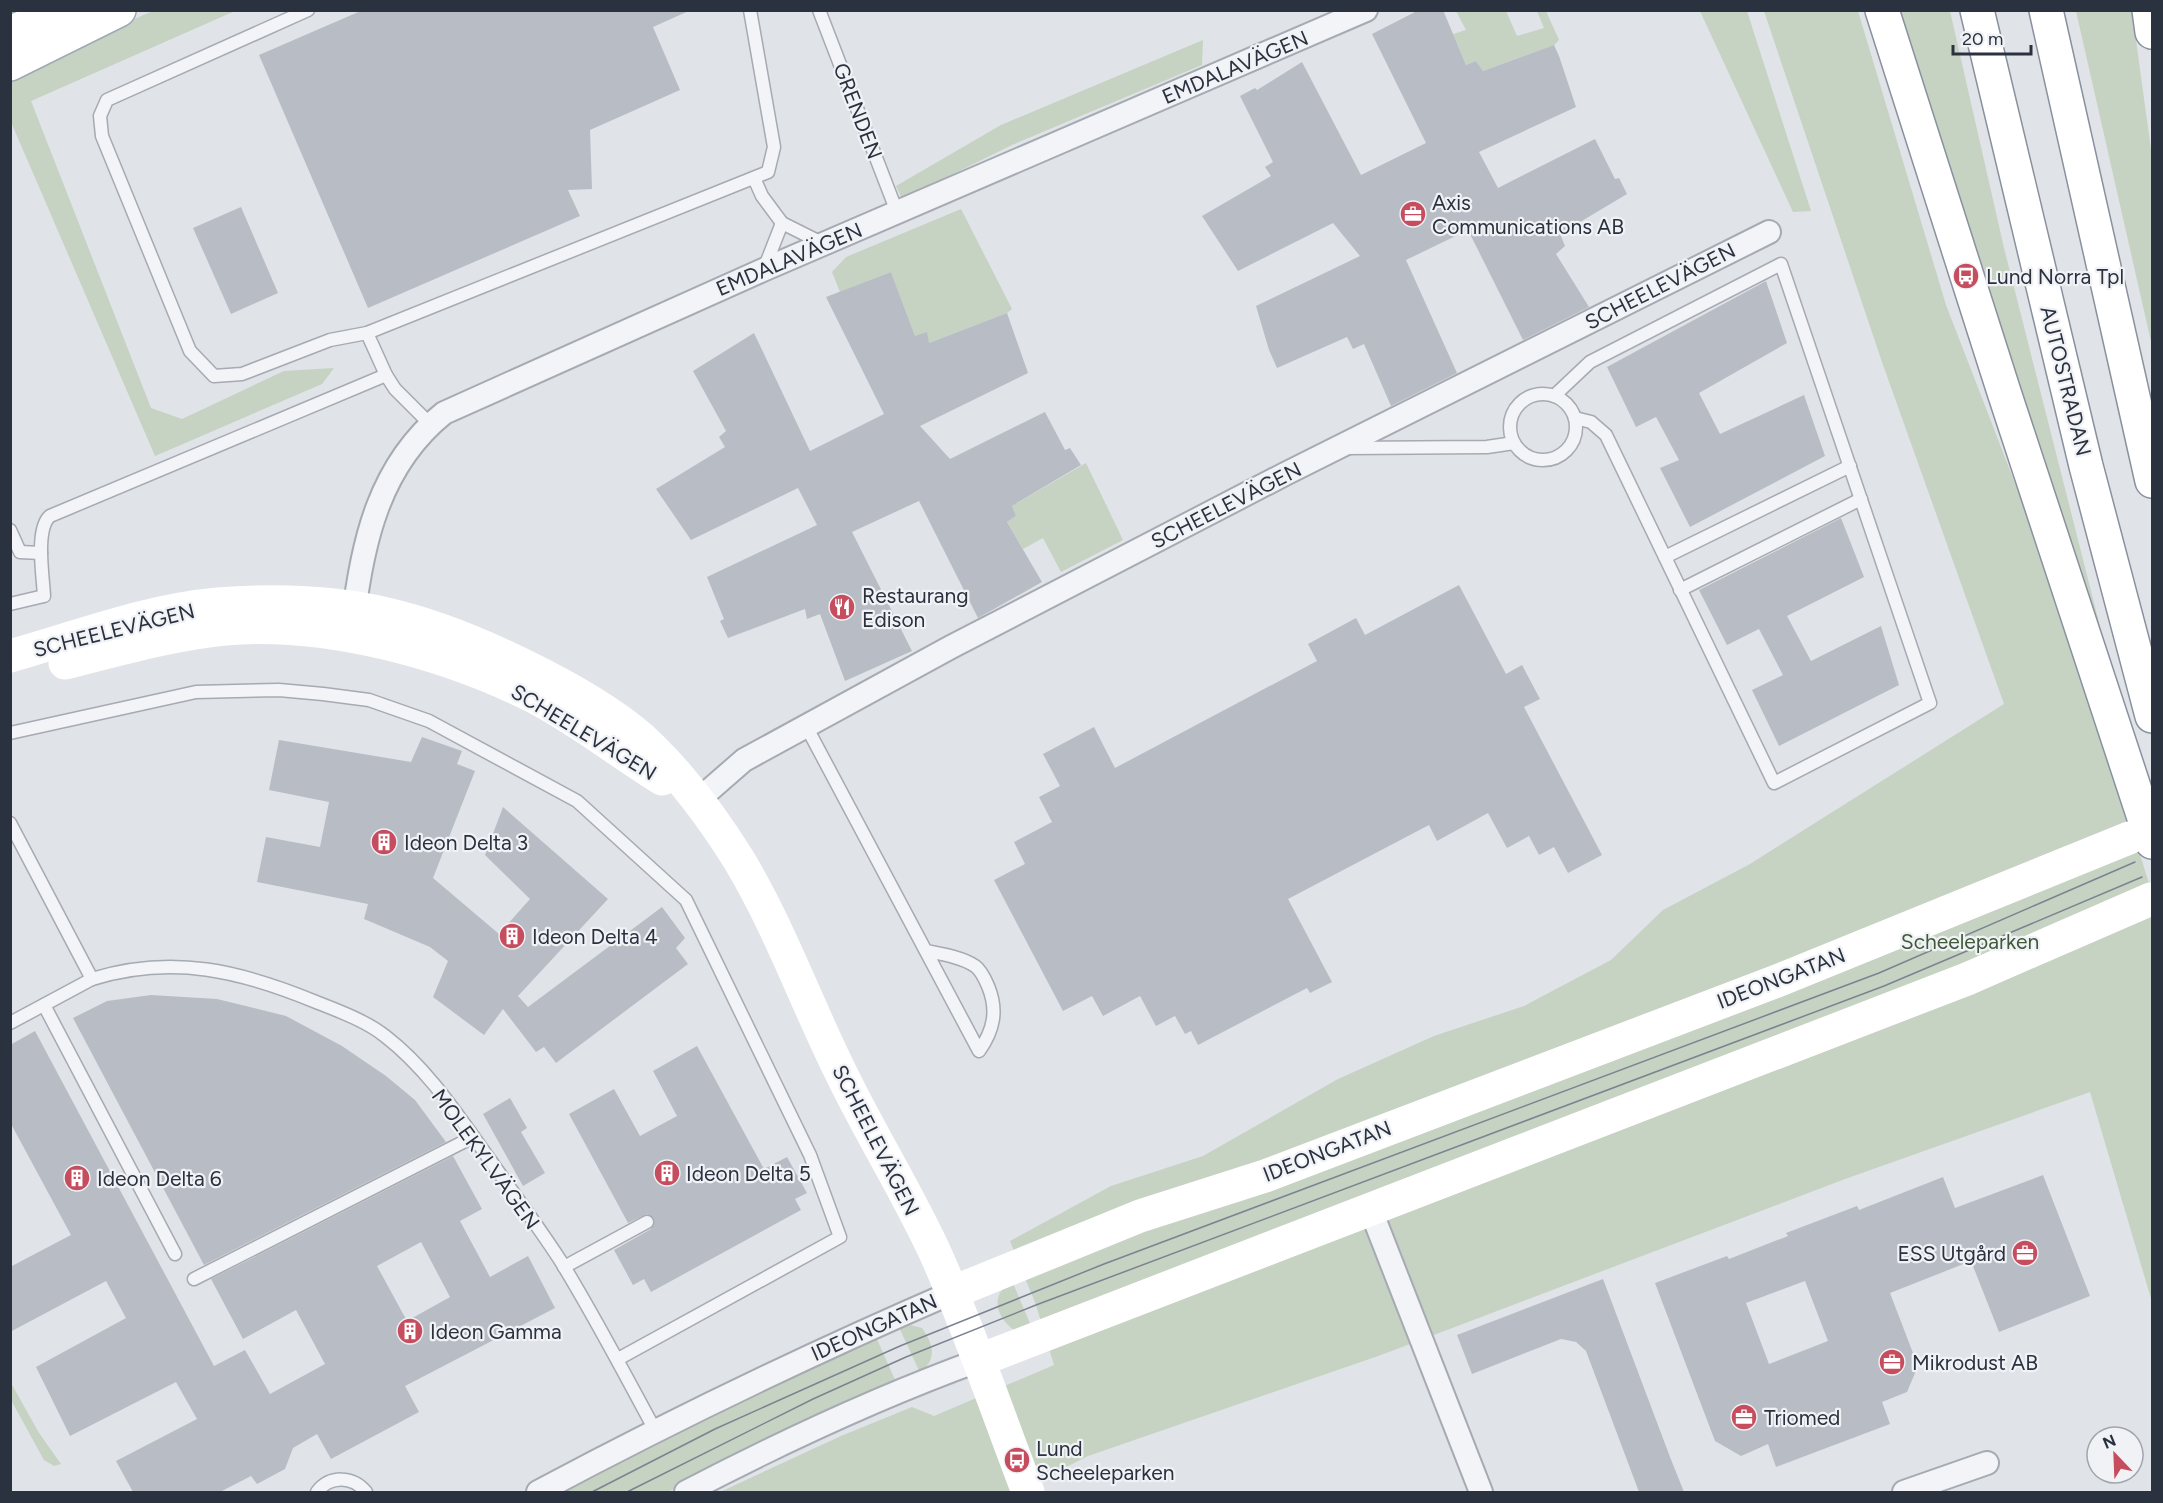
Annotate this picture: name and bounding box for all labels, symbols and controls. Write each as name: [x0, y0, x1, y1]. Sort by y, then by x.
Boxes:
scale bar: [1953, 18, 2031, 56]
street label: EMDALAVÄGEN: [1158, 25, 1312, 109]
text: 20 m: [1962, 28, 2003, 50]
street label: GRENDEN: [828, 59, 888, 163]
place label: Axis Communications AB: [1432, 190, 1624, 239]
office icon: Axis Communications AB: [1398, 199, 1428, 229]
street label: EMDALAVÄGEN: [712, 217, 866, 301]
street label: SCHEELEVÄGEN: [1581, 237, 1739, 335]
bus stop icon: Lund Norra Tpl: [1951, 261, 1981, 291]
place label: Lund Norra Tpl: [1986, 264, 2124, 289]
street label: AUTOSTRADAN: [2035, 303, 2097, 459]
street label: SCHEELEVÄGEN: [1147, 456, 1305, 554]
place label: Restaurang Edison: [862, 583, 969, 632]
restaurant icon: Restaurang Edison: [827, 592, 857, 622]
street label: SCHEELEVÄGEN: [31, 598, 197, 662]
street label: SCHEELEVÄGEN: [507, 679, 661, 785]
building icon: Ideon Delta 3: [369, 827, 399, 857]
place label: Ideon Delta 3: [404, 830, 528, 855]
building icon: Ideon Delta 4: [497, 921, 527, 951]
place label: Ideon Delta 4: [532, 924, 658, 949]
park label: Scheeleparken: [1901, 929, 2039, 954]
street label: IDEONGATAN: [1713, 942, 1849, 1014]
street label: SCHEELEVÄGEN: [827, 1061, 925, 1219]
street label: MOLEKYLVÄGEN: [427, 1084, 545, 1234]
street label: IDEONGATAN: [1259, 1115, 1395, 1187]
building icon: Ideon Delta 5: [652, 1158, 682, 1188]
place label: Ideon Delta 5: [686, 1161, 811, 1186]
building icon: Ideon Delta 6: [62, 1163, 92, 1193]
place label: Ideon Delta 6: [97, 1166, 222, 1191]
office icon: ESS Utgård: [2010, 1238, 2040, 1268]
place label: ESS Utgård: [1897, 1241, 2006, 1266]
street label: IDEONGATAN: [807, 1288, 941, 1366]
building icon: Ideon Gamma: [395, 1316, 425, 1346]
place label: Ideon Gamma: [430, 1319, 562, 1344]
office icon: Mikrodust AB: [1877, 1347, 1907, 1377]
place label: Mikrodust AB: [1912, 1350, 2038, 1375]
office icon: Triomed: [1729, 1402, 1759, 1432]
place label: Triomed: [1764, 1405, 1840, 1430]
north arrow: [2085, 1425, 2145, 1485]
text: N: [2100, 1430, 2119, 1453]
place label: Lund Scheeleparken: [1036, 1436, 1174, 1485]
bus stop icon: Lund Scheeleparken: [1002, 1445, 1032, 1475]

